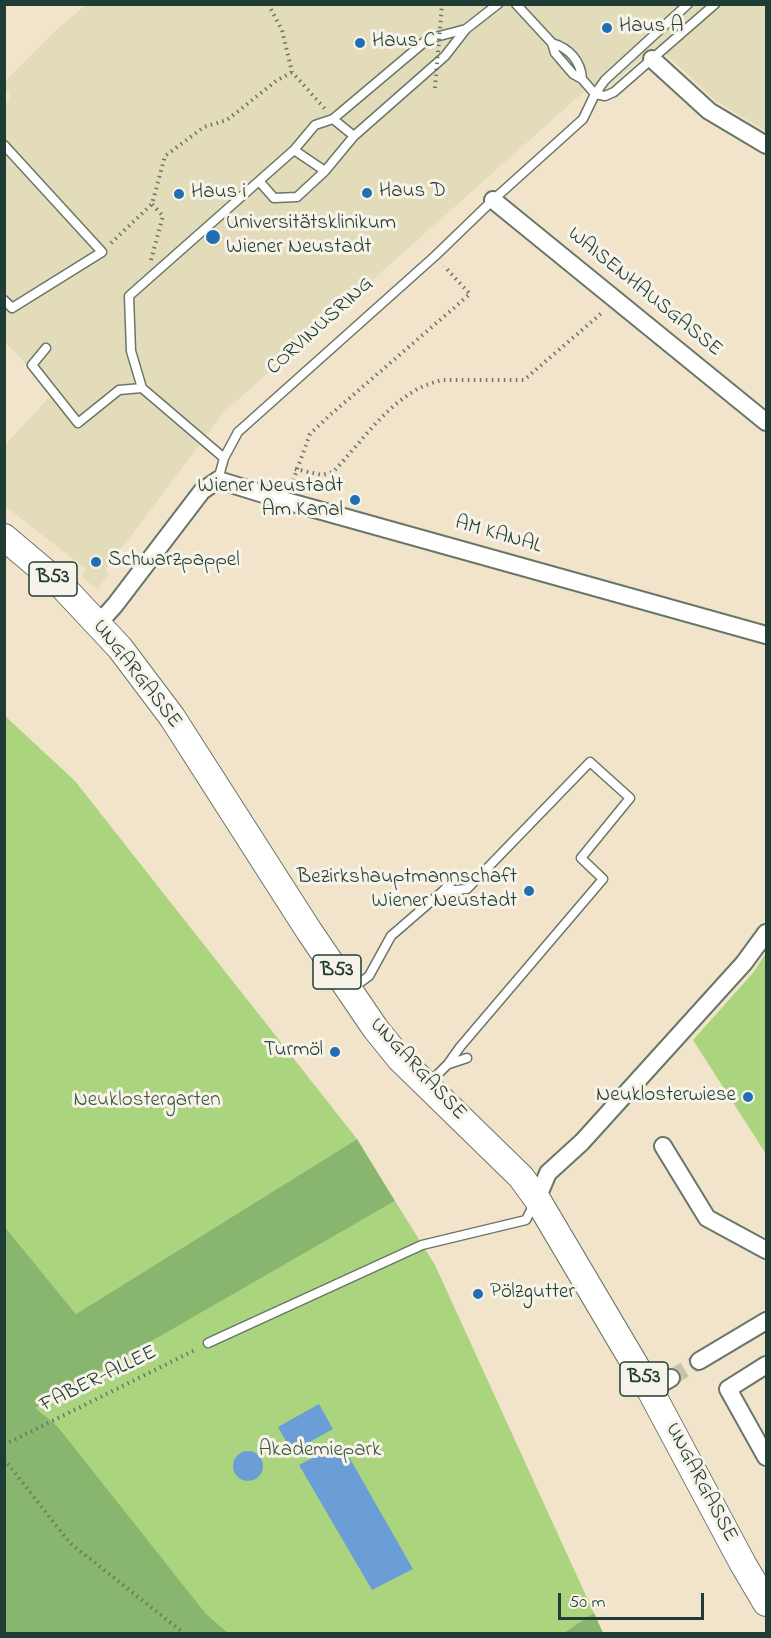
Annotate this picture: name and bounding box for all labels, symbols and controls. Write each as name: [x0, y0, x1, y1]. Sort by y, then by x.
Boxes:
place label: Haus A: [619, 15, 683, 41]
marker: Haus A: [600, 21, 614, 35]
place label: Haus C: [372, 30, 435, 56]
marker: Haus C: [353, 36, 367, 50]
place label: Haus D: [379, 180, 446, 206]
place label: Haus i: [191, 181, 246, 207]
marker: Haus D: [360, 186, 374, 200]
marker: Haus i: [172, 187, 186, 201]
place label: Universitätsklinikum Wiener Neustadt: [226, 212, 396, 262]
street label: WAISENHAUSGASSE: [561, 223, 727, 363]
marker: Universitätsklinikum Wiener Neustadt: [204, 228, 222, 246]
street label: CORVINUSRING: [263, 273, 379, 381]
place label: Wiener Neustadt Am Kanal: [197, 475, 343, 525]
marker: Wiener Neustadt Am Kanal: [348, 493, 362, 507]
street label: AM KANAL: [452, 512, 544, 560]
place label: Schwarzpappel: [108, 549, 240, 575]
marker: Schwarzpappel: [89, 555, 103, 569]
road number: B53: [29, 562, 77, 596]
street label: UNGARGASSE: [86, 616, 186, 734]
place label: Bezirkshauptmannschaft Wiener Neustadt: [297, 866, 517, 916]
marker: Bezirkshauptmannschaft Wiener Neustadt: [522, 884, 536, 898]
road number: B53: [313, 955, 361, 989]
street label: UNGARGASSE: [363, 1013, 471, 1127]
place label: Turmöl: [264, 1039, 323, 1065]
marker: Turmöl: [328, 1045, 342, 1059]
place label: Neuklosterwiese: [596, 1084, 736, 1110]
park label: Neuklostergarten: [74, 1089, 220, 1115]
marker: Neuklosterwiese: [741, 1090, 755, 1104]
place label: Pölzgutter: [490, 1281, 575, 1307]
marker: Pölzgutter: [471, 1287, 485, 1301]
street label: FABER-ALLEE: [36, 1341, 162, 1419]
road number: B53: [620, 1362, 668, 1396]
street label: UNGARGASSE: [658, 1419, 742, 1547]
park label: Akademiepark: [259, 1439, 381, 1465]
scale bar: [561, 1581, 706, 1619]
text: 50 m: [569, 1590, 606, 1616]

